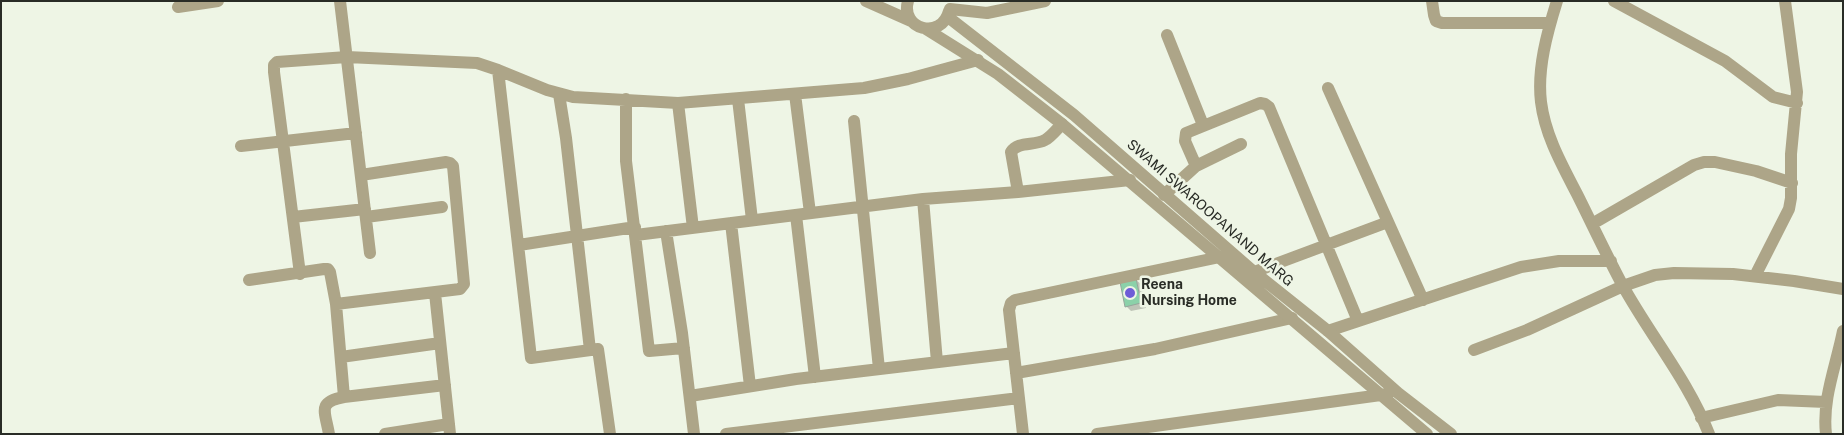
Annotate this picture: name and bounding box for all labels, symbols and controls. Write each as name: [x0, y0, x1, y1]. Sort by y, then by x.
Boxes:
street label: SWAMI SWAROOPANAND MARG: [1123, 136, 1297, 290]
place label: Reena Nursing Home: [1141, 277, 1237, 310]
marker: Reena Nursing Home: [1123, 286, 1137, 300]

